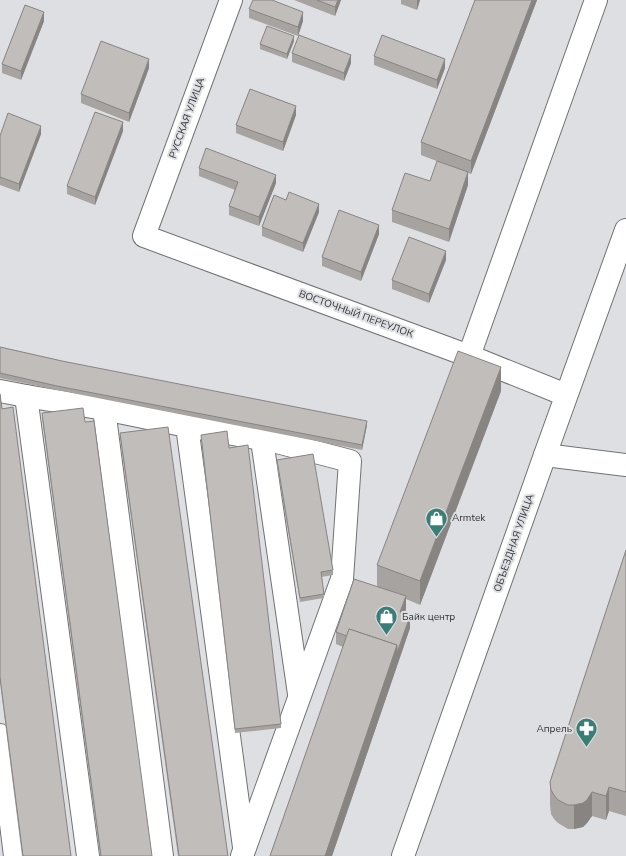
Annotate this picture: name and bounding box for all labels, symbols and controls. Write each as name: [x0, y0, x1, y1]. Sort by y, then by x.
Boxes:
street label: РУССКАЯ УЛИЦА: [166, 75, 208, 160]
street label: ВОСТОЧНЫЙ ПЕРЕУЛОК: [297, 287, 416, 341]
street label: ОБЪЕЗДНАЯ УЛИЦА: [491, 491, 538, 594]
shop icon: Armtek: [424, 505, 450, 538]
place label: Armtek: [452, 511, 486, 525]
shop icon: Байк центр: [374, 604, 400, 637]
place label: Байк центр: [402, 610, 455, 624]
pharmacy icon: Апрель: [574, 716, 600, 749]
place label: Апрель: [536, 722, 572, 736]

